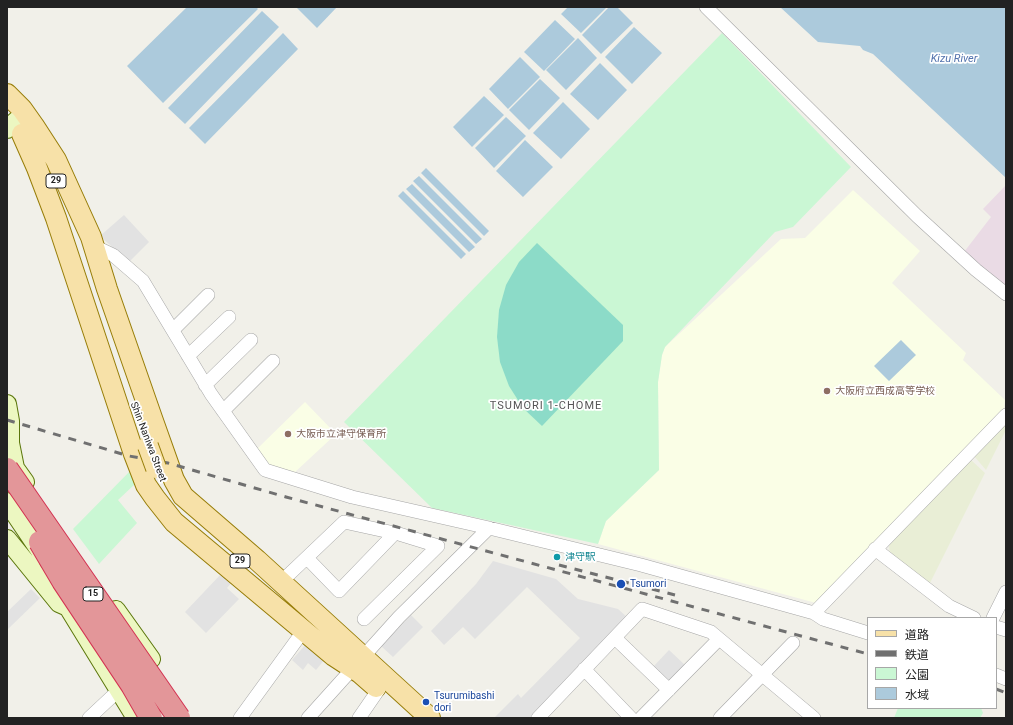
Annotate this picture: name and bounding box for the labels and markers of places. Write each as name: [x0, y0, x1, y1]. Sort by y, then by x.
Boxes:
place label: 大阪府立西成高等学校: [835, 385, 935, 397]
marker: 大阪府立西成高等学校: [822, 386, 832, 396]
place label: 大阪市立津守保育所: [296, 428, 386, 440]
marker: 大阪市立津守保育所: [283, 429, 293, 439]
place label: 津守駅: [565, 551, 595, 563]
marker: 津守駅: [552, 552, 562, 562]
marker: Tsumori: [615, 578, 627, 590]
place label: Tsumori: [630, 578, 666, 590]
place label: Tsurumibashi dori: [434, 690, 494, 714]
marker: Tsurumibashi dori: [421, 697, 431, 707]

